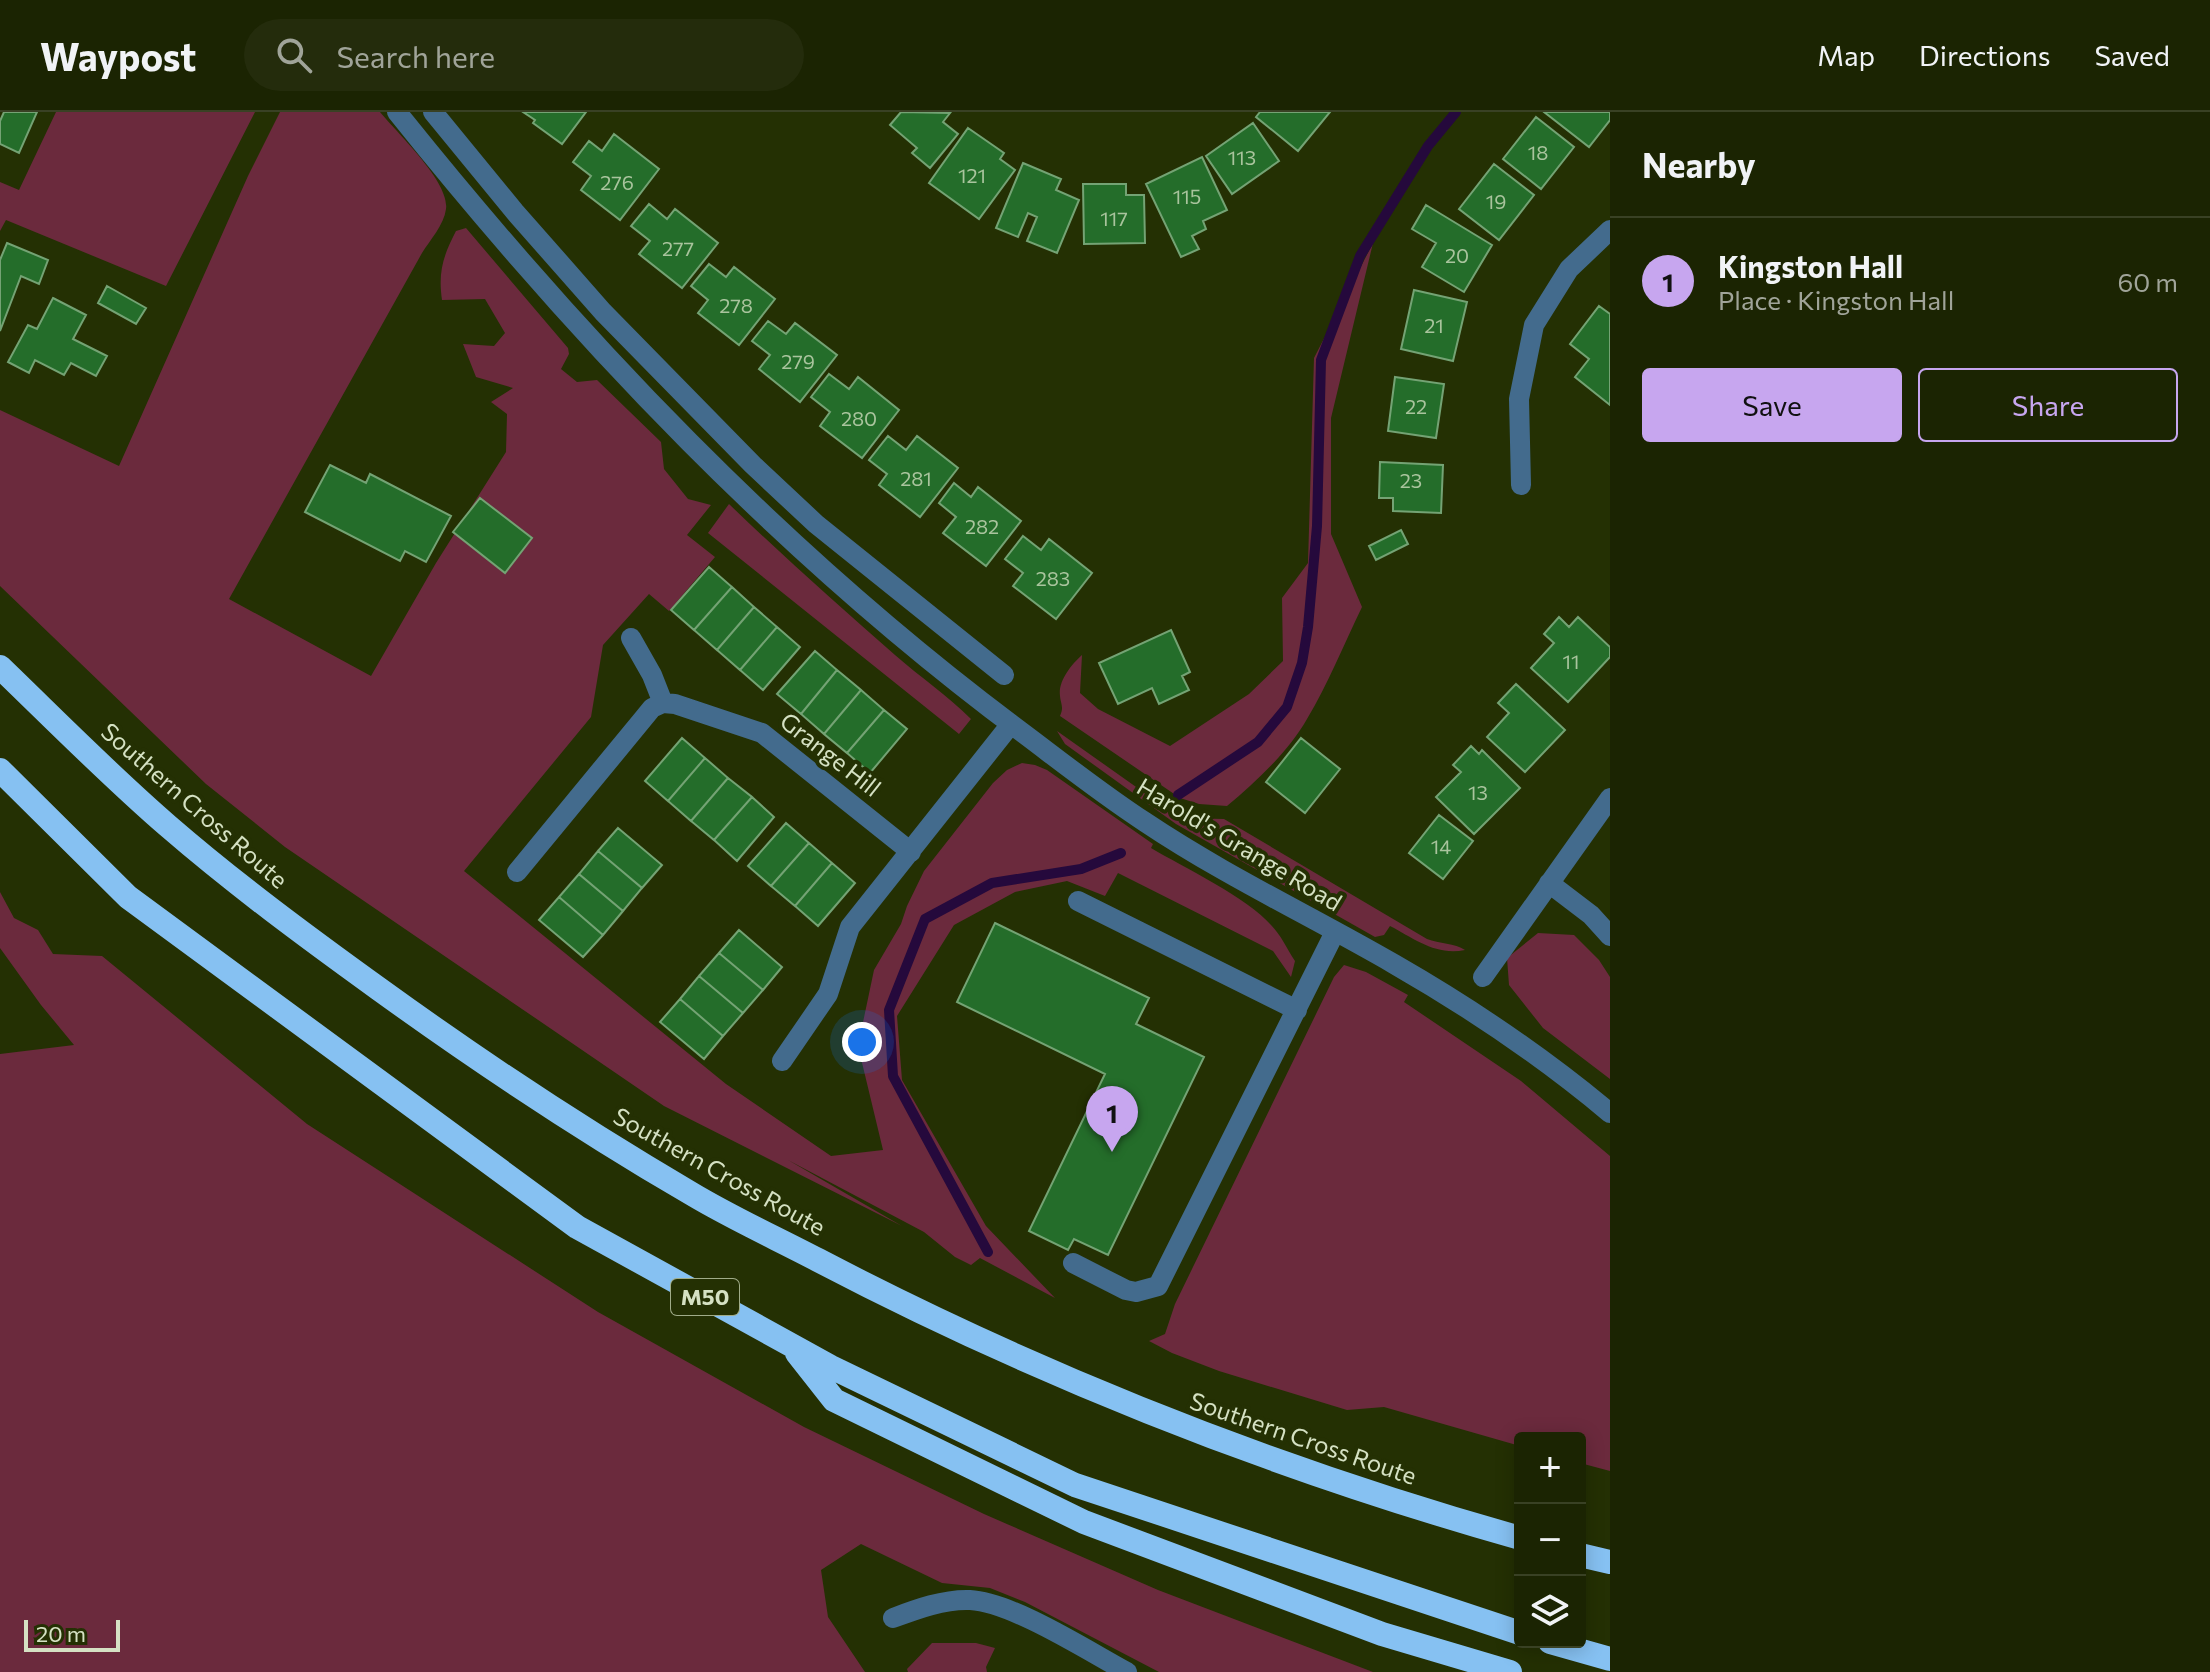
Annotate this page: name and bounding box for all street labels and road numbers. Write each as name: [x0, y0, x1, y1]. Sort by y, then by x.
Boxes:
street label: Grange Hill: [775, 706, 887, 802]
street label: Southern Cross Route: [96, 716, 294, 894]
street label: Harold's Grange Road: [1132, 771, 1347, 916]
street label: Southern Cross Route: [609, 1100, 831, 1241]
road number: M50: [671, 1279, 739, 1315]
street label: Southern Cross Route: [1186, 1385, 1420, 1490]

